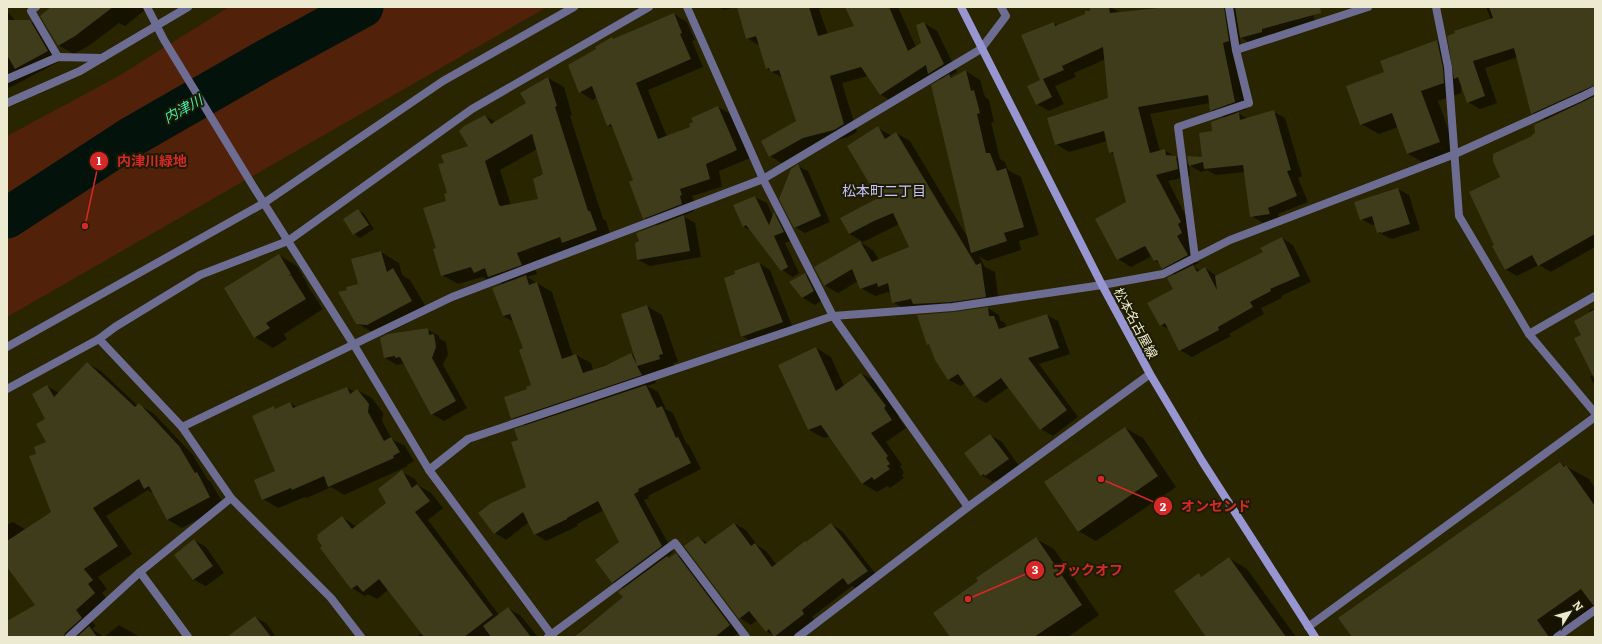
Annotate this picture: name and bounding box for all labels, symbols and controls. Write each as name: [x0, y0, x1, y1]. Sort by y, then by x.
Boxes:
water label: 内津川: [159, 88, 207, 127]
callout: 内津川緑地: [89, 148, 195, 174]
text: 内津川緑地: [117, 150, 187, 170]
text: 1: [97, 151, 102, 169]
district label: 松本町二丁目: [842, 180, 926, 200]
street label: 松本名古屋線: [1110, 284, 1163, 362]
callout: オンセンド: [1153, 493, 1259, 519]
text: オンセンド: [1181, 495, 1251, 515]
text: 2: [1160, 497, 1167, 515]
callout: ブックオフ: [1025, 557, 1131, 583]
text: ブックオフ: [1053, 559, 1123, 579]
text: 3: [1032, 560, 1039, 578]
north arrow: [1550, 592, 1590, 632]
text: N: [1570, 597, 1588, 614]

